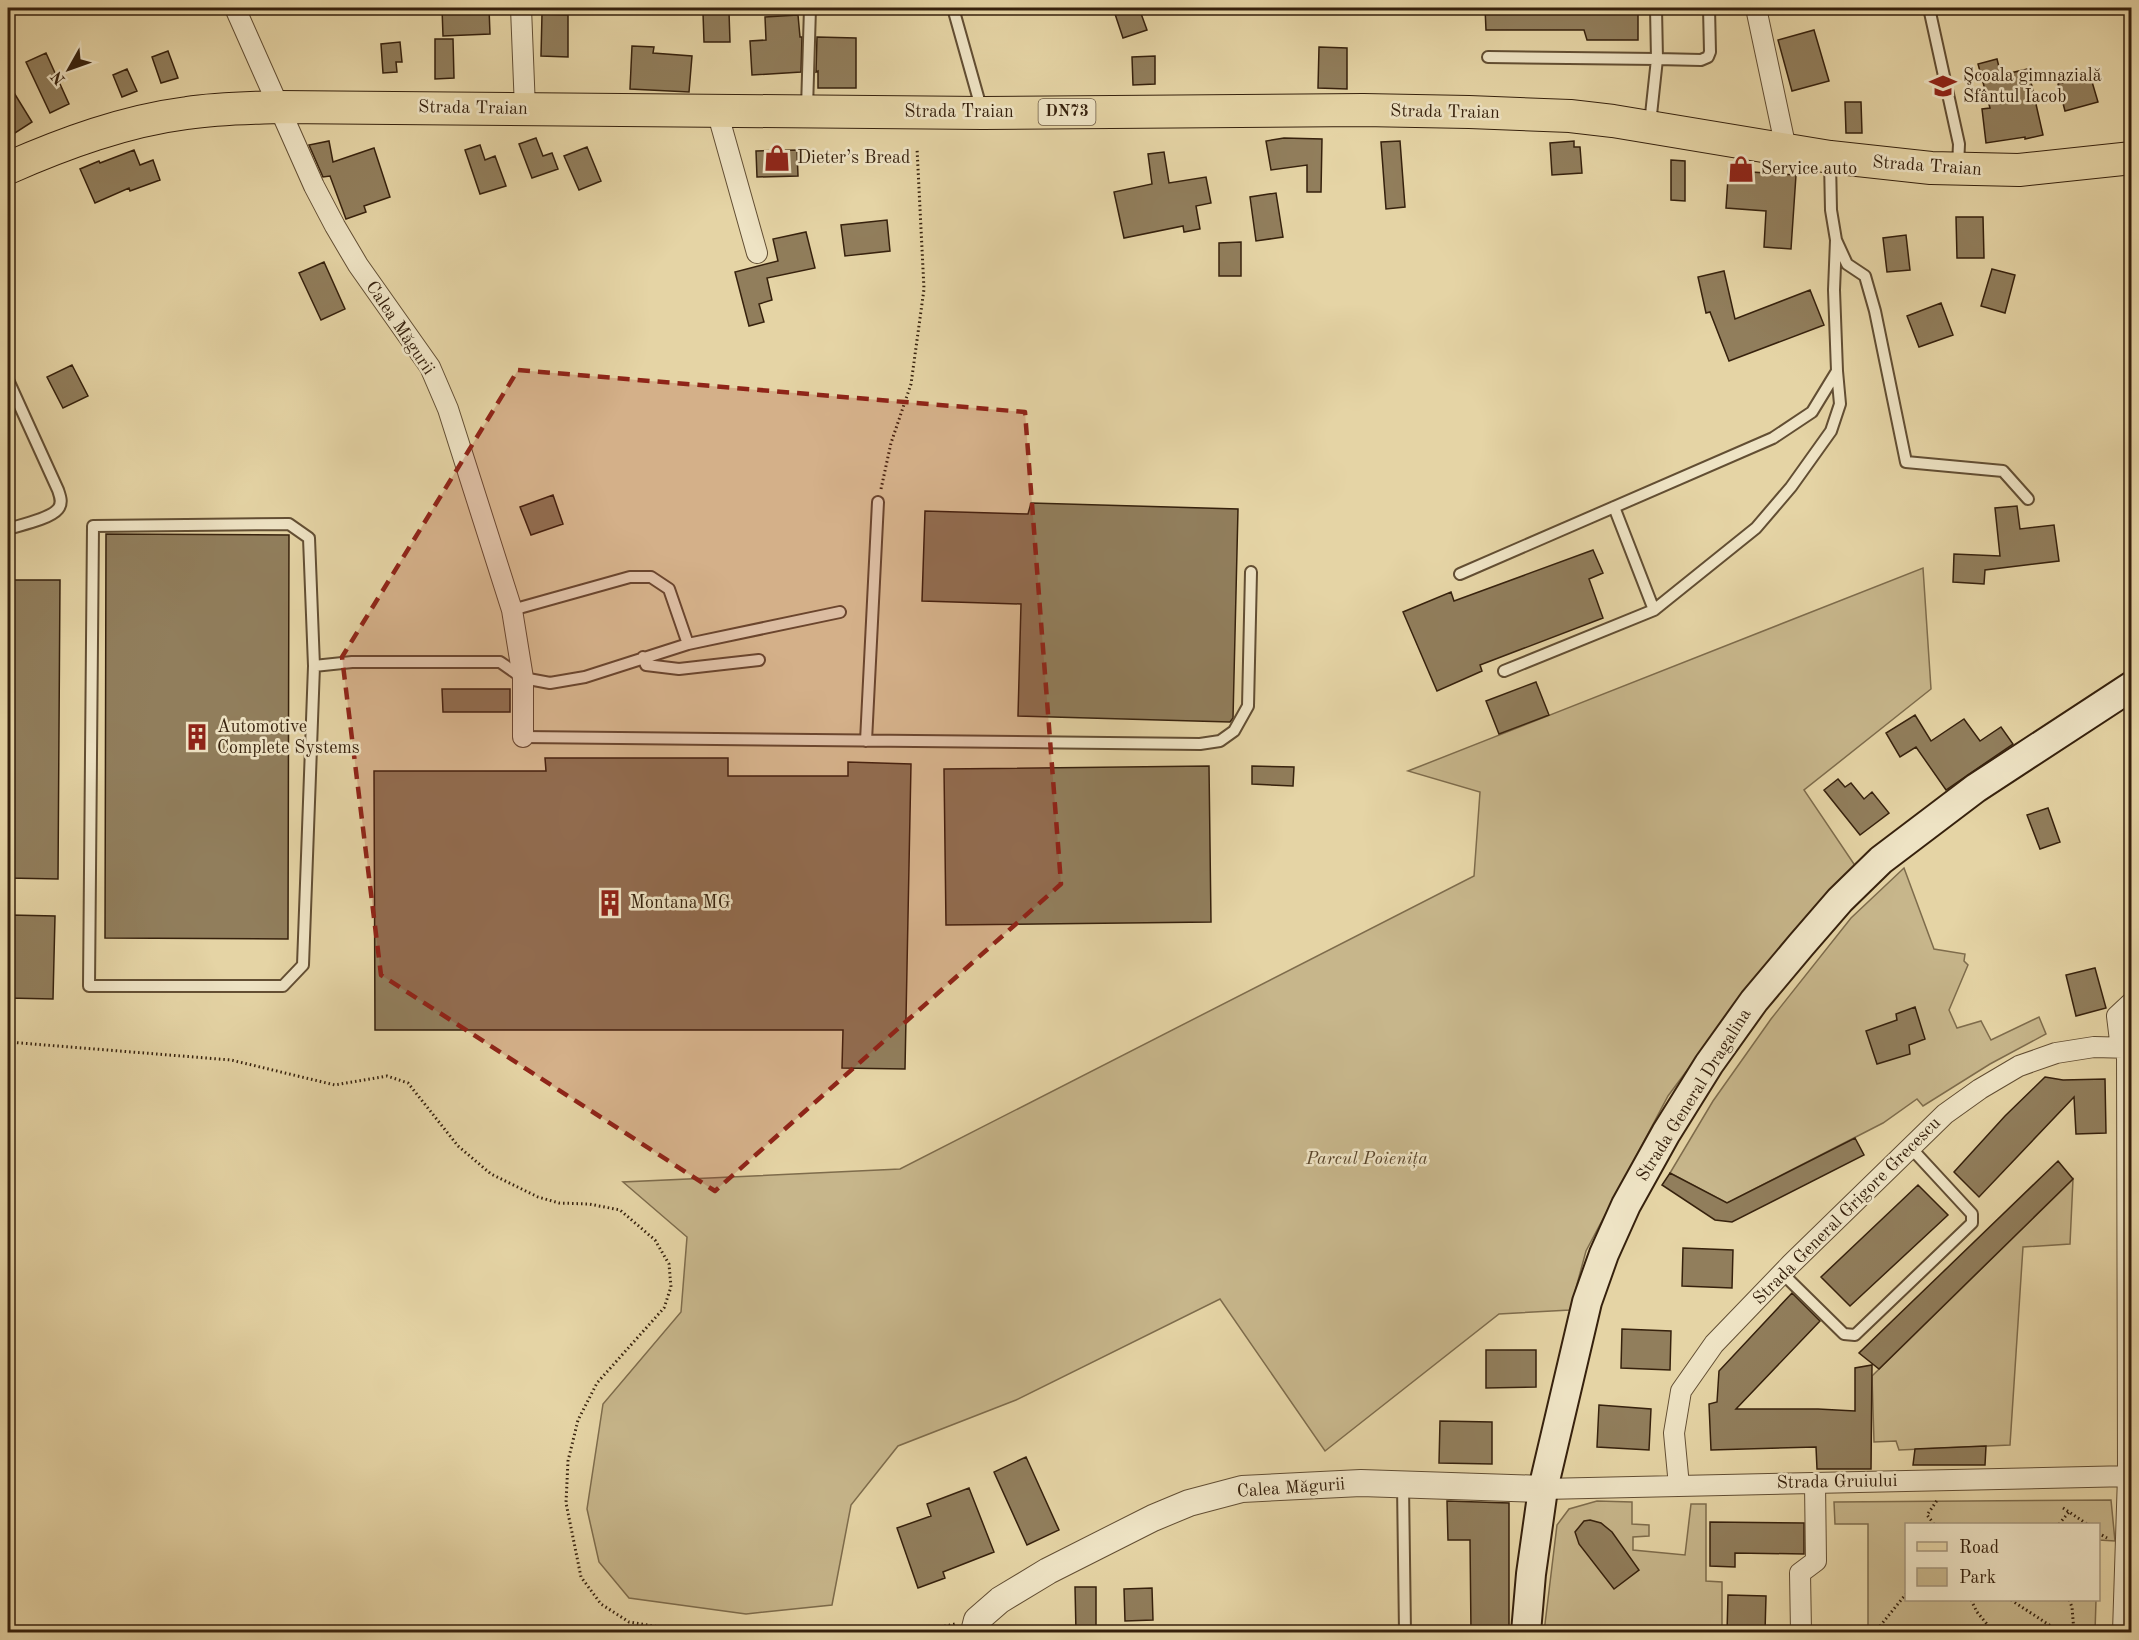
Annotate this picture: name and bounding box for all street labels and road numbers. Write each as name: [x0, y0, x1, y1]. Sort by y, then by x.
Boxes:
street label: Strada Traian: [418, 98, 528, 118]
road number: DN73: [1038, 99, 1096, 125]
street label: Strada Traian: [1390, 102, 1500, 122]
street label: Strada Traian: [904, 103, 1014, 121]
street label: Strada Traian: [1872, 153, 1983, 179]
street label: Calea Măgurii: [362, 278, 438, 378]
street label: Strada General Dragalina: [1633, 1005, 1755, 1184]
street label: Strada General Grigore Grecescu: [1750, 1113, 1945, 1308]
street label: Strada Gruiului: [1776, 1472, 1898, 1492]
street label: Calea Măgurii: [1236, 1475, 1346, 1501]

